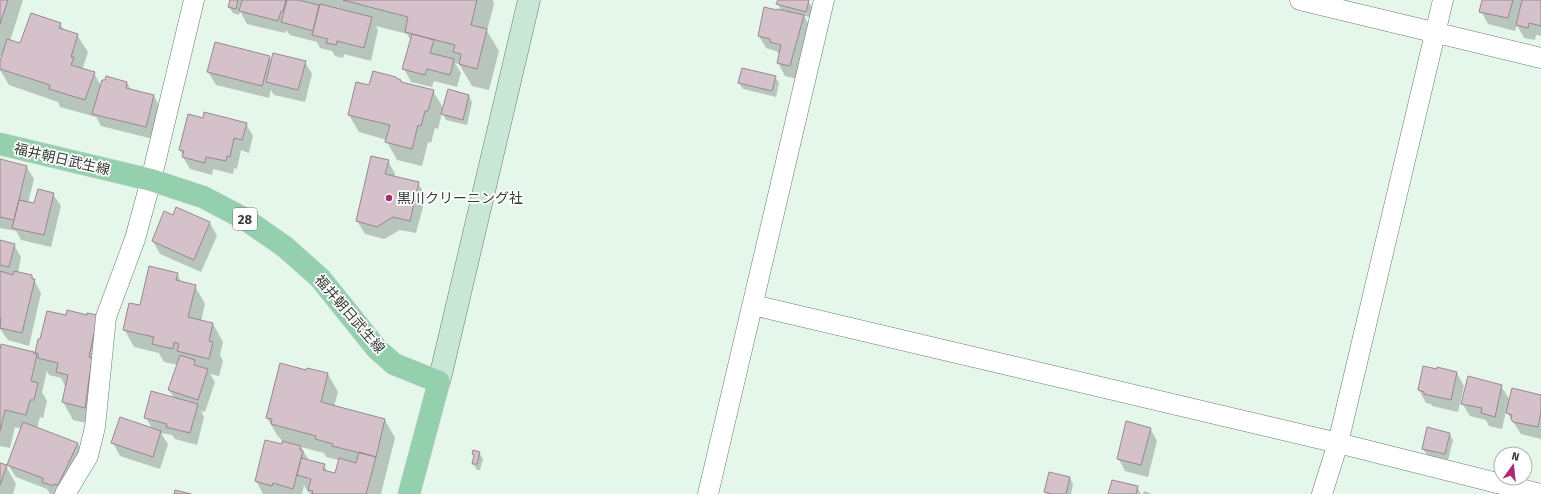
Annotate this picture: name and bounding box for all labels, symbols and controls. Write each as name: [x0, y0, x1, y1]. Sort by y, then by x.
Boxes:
street label: 福井朝日武生線: [12, 140, 112, 179]
place label: 黒川クリーニング社: [397, 190, 523, 207]
marker: 黒川クリーニング社: [384, 193, 394, 203]
road number: 28: [233, 208, 257, 230]
street label: 福井朝日武生線: [311, 272, 388, 357]
north arrow: [1493, 446, 1533, 486]
text: N: [1510, 450, 1521, 464]

